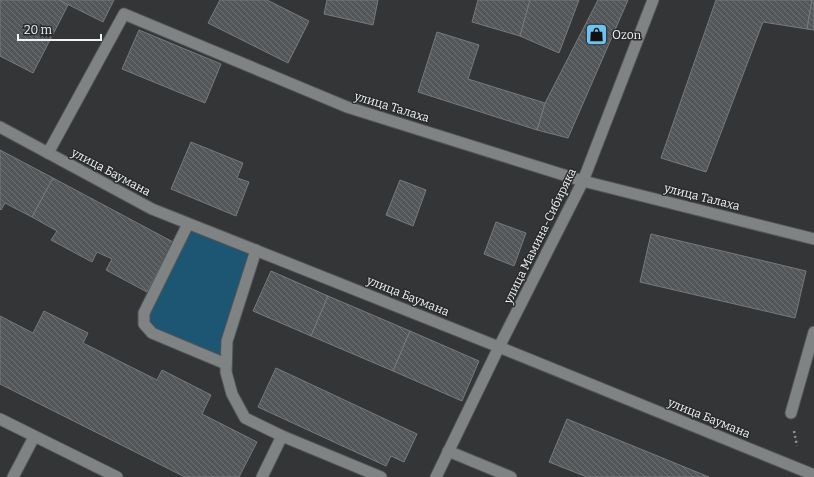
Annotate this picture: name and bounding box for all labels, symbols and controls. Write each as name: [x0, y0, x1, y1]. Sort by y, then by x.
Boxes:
scale bar: [18, 16, 101, 42]
shop icon: Ozon: [584, 22, 610, 48]
text: 20 m: [24, 23, 53, 37]
place label: Ozon: [612, 28, 642, 42]
street label: улица Талаха: [352, 89, 431, 125]
street label: улица Баумана: [68, 145, 153, 199]
street label: улица Мамина-Сибиряка: [501, 166, 579, 307]
street label: улица Талаха: [662, 181, 742, 213]
street label: улица Баумана: [364, 273, 452, 319]
street label: улица Баумана: [665, 395, 753, 441]

